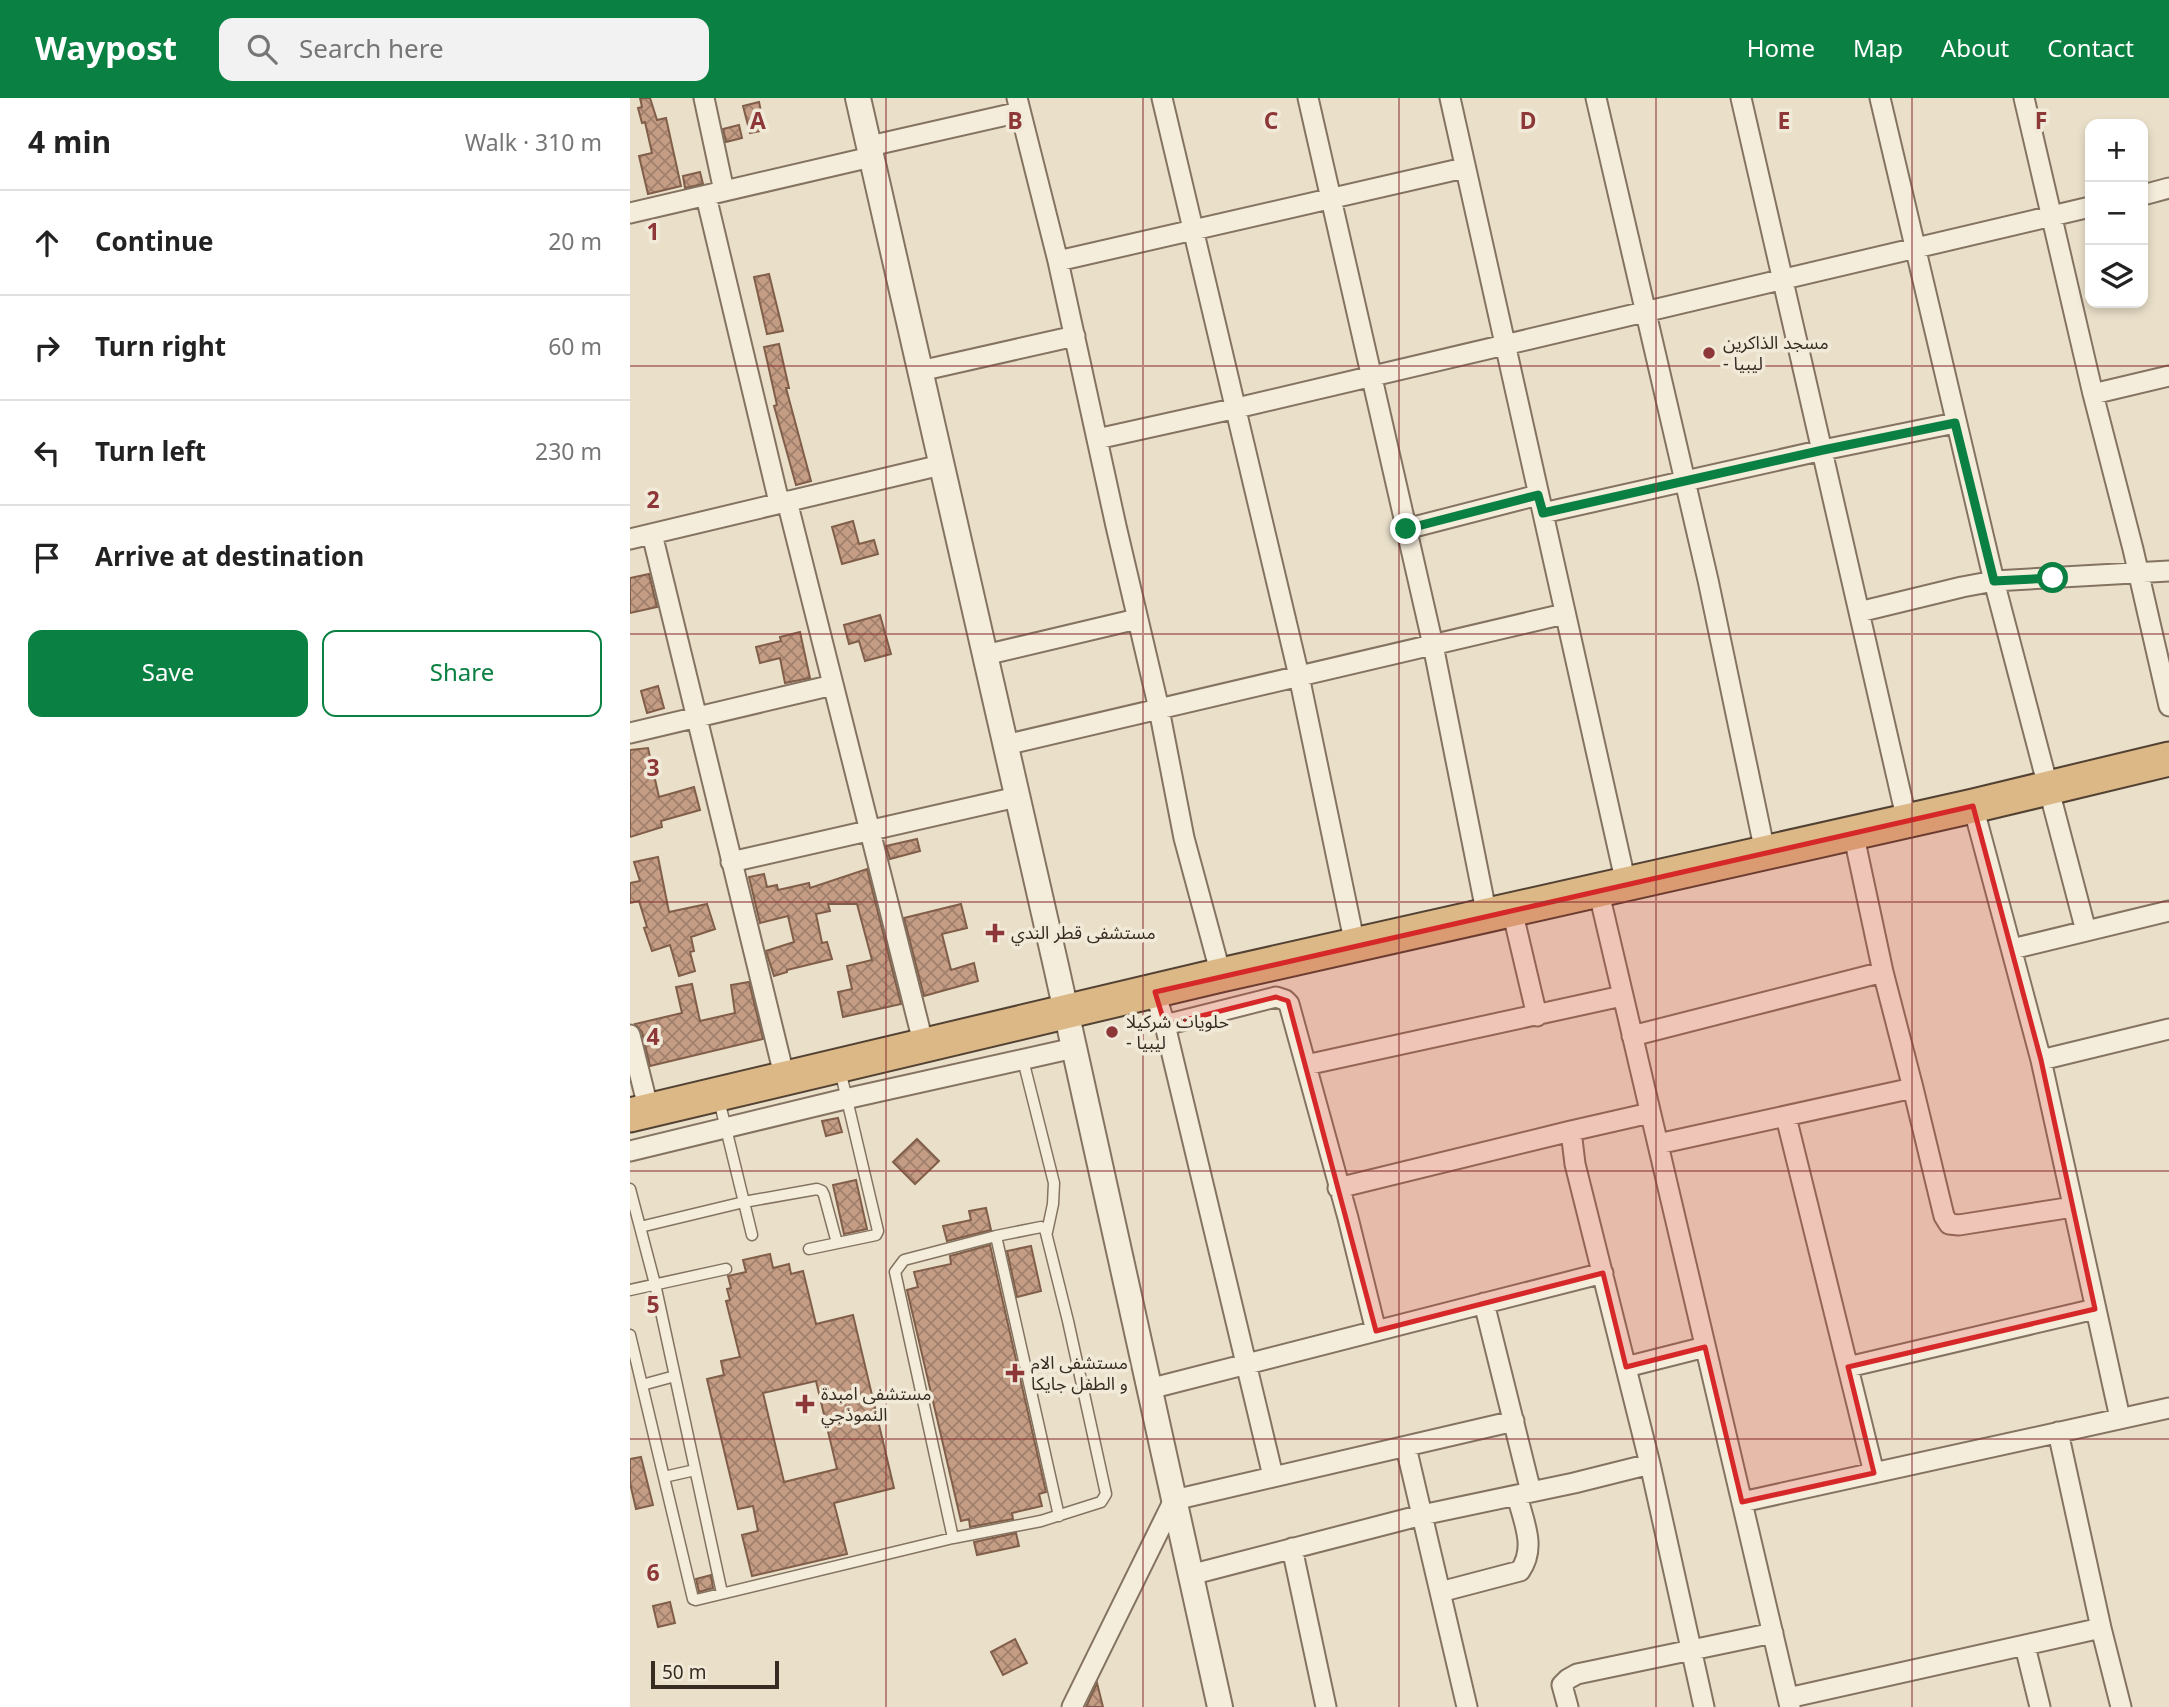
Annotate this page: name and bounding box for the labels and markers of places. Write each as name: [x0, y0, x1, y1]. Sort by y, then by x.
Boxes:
place label: مسجد الذاكرين - ليبيا: [1723, 324, 1829, 383]
marker: مسجد الذاكرين - ليبيا: [1701, 345, 1717, 361]
place label: مستشفى قطر الندي: [1011, 914, 1156, 952]
marker: مستشفى قطر الندي: [985, 923, 1005, 943]
place label: حلويات شركيلا - ليبيا: [1126, 1003, 1229, 1062]
marker: حلويات شركيلا - ليبيا: [1104, 1024, 1120, 1040]
place label: مستشفى الام و الطفل جايكا: [1031, 1344, 1128, 1403]
marker: مستشفى الام و الطفل جايكا: [1005, 1363, 1025, 1383]
place label: مستشفى امبدة النموذجي: [821, 1375, 931, 1434]
marker: مستشفى امبدة النموذجي: [795, 1394, 815, 1414]

